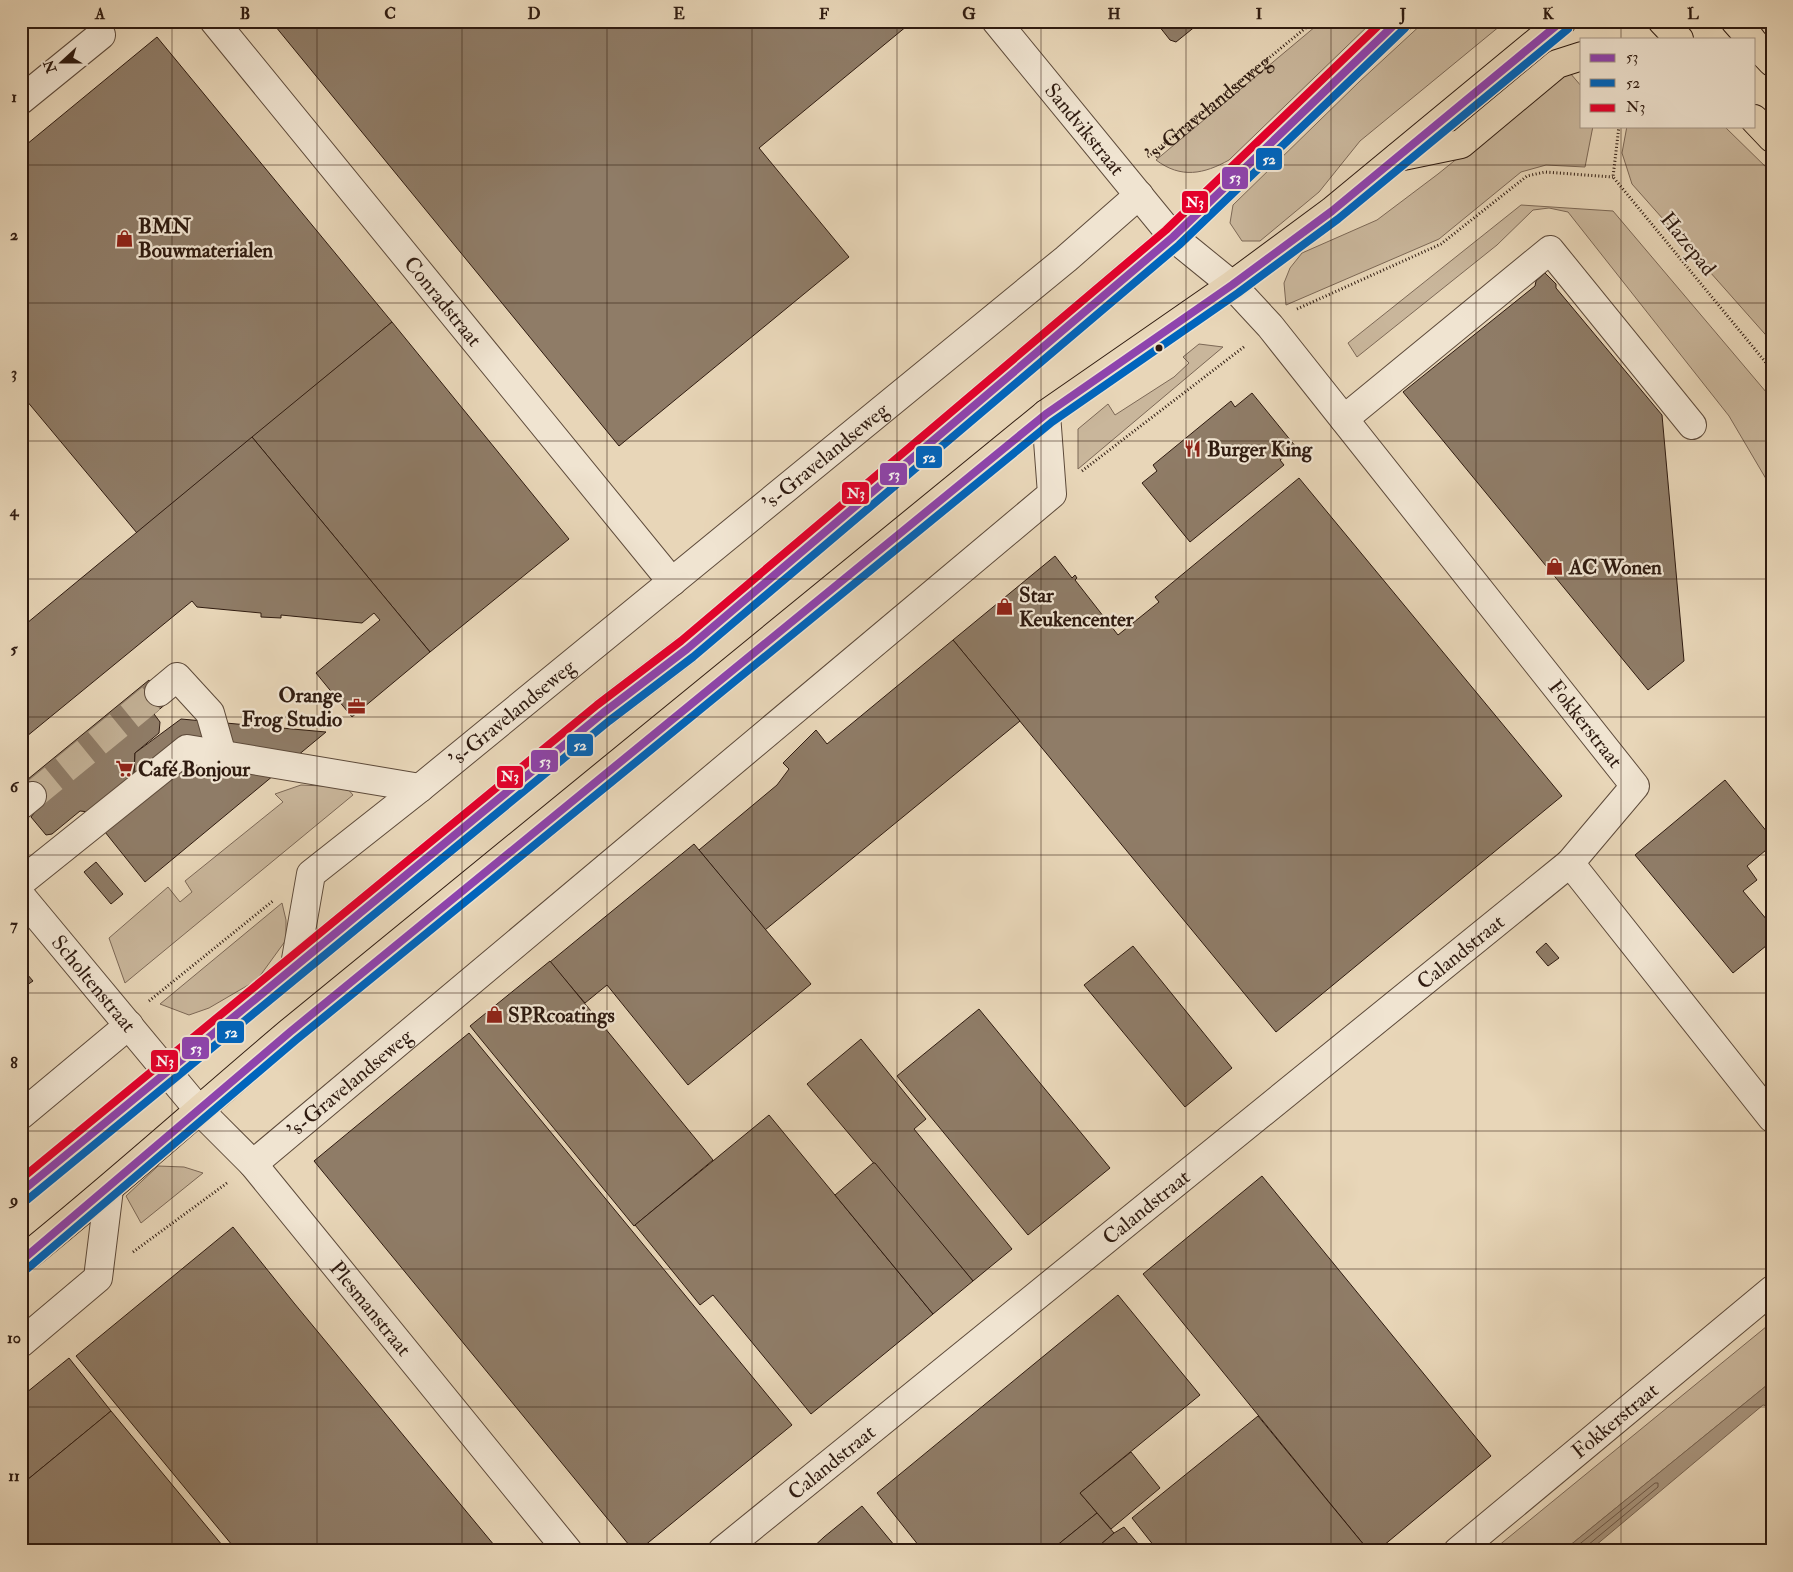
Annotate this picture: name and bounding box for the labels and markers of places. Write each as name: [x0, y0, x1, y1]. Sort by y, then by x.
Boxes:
place label: BMN Bouwmaterialen: [138, 213, 273, 264]
shop icon: BMN Bouwmaterialen: [114, 228, 134, 248]
unlabelled marker: [1154, 343, 1164, 353]
place label: Burger King: [1207, 436, 1313, 463]
restaurant icon: Burger King: [1183, 439, 1203, 459]
place label: AC Wonen: [1568, 554, 1662, 581]
shop icon: AC Wonen: [1545, 557, 1565, 577]
place label: Star Keukencenter: [1019, 582, 1135, 633]
shop icon: Star Keukencenter: [995, 597, 1015, 617]
place label: Orange Frog Studio: [241, 682, 342, 733]
office icon: Orange Frog Studio: [346, 697, 366, 717]
place label: Café Bonjour: [138, 756, 251, 783]
supermarket icon: Café Bonjour: [114, 759, 134, 779]
place label: SPRcoatings: [508, 1002, 615, 1029]
shop icon: SPRcoatings: [484, 1005, 504, 1025]

